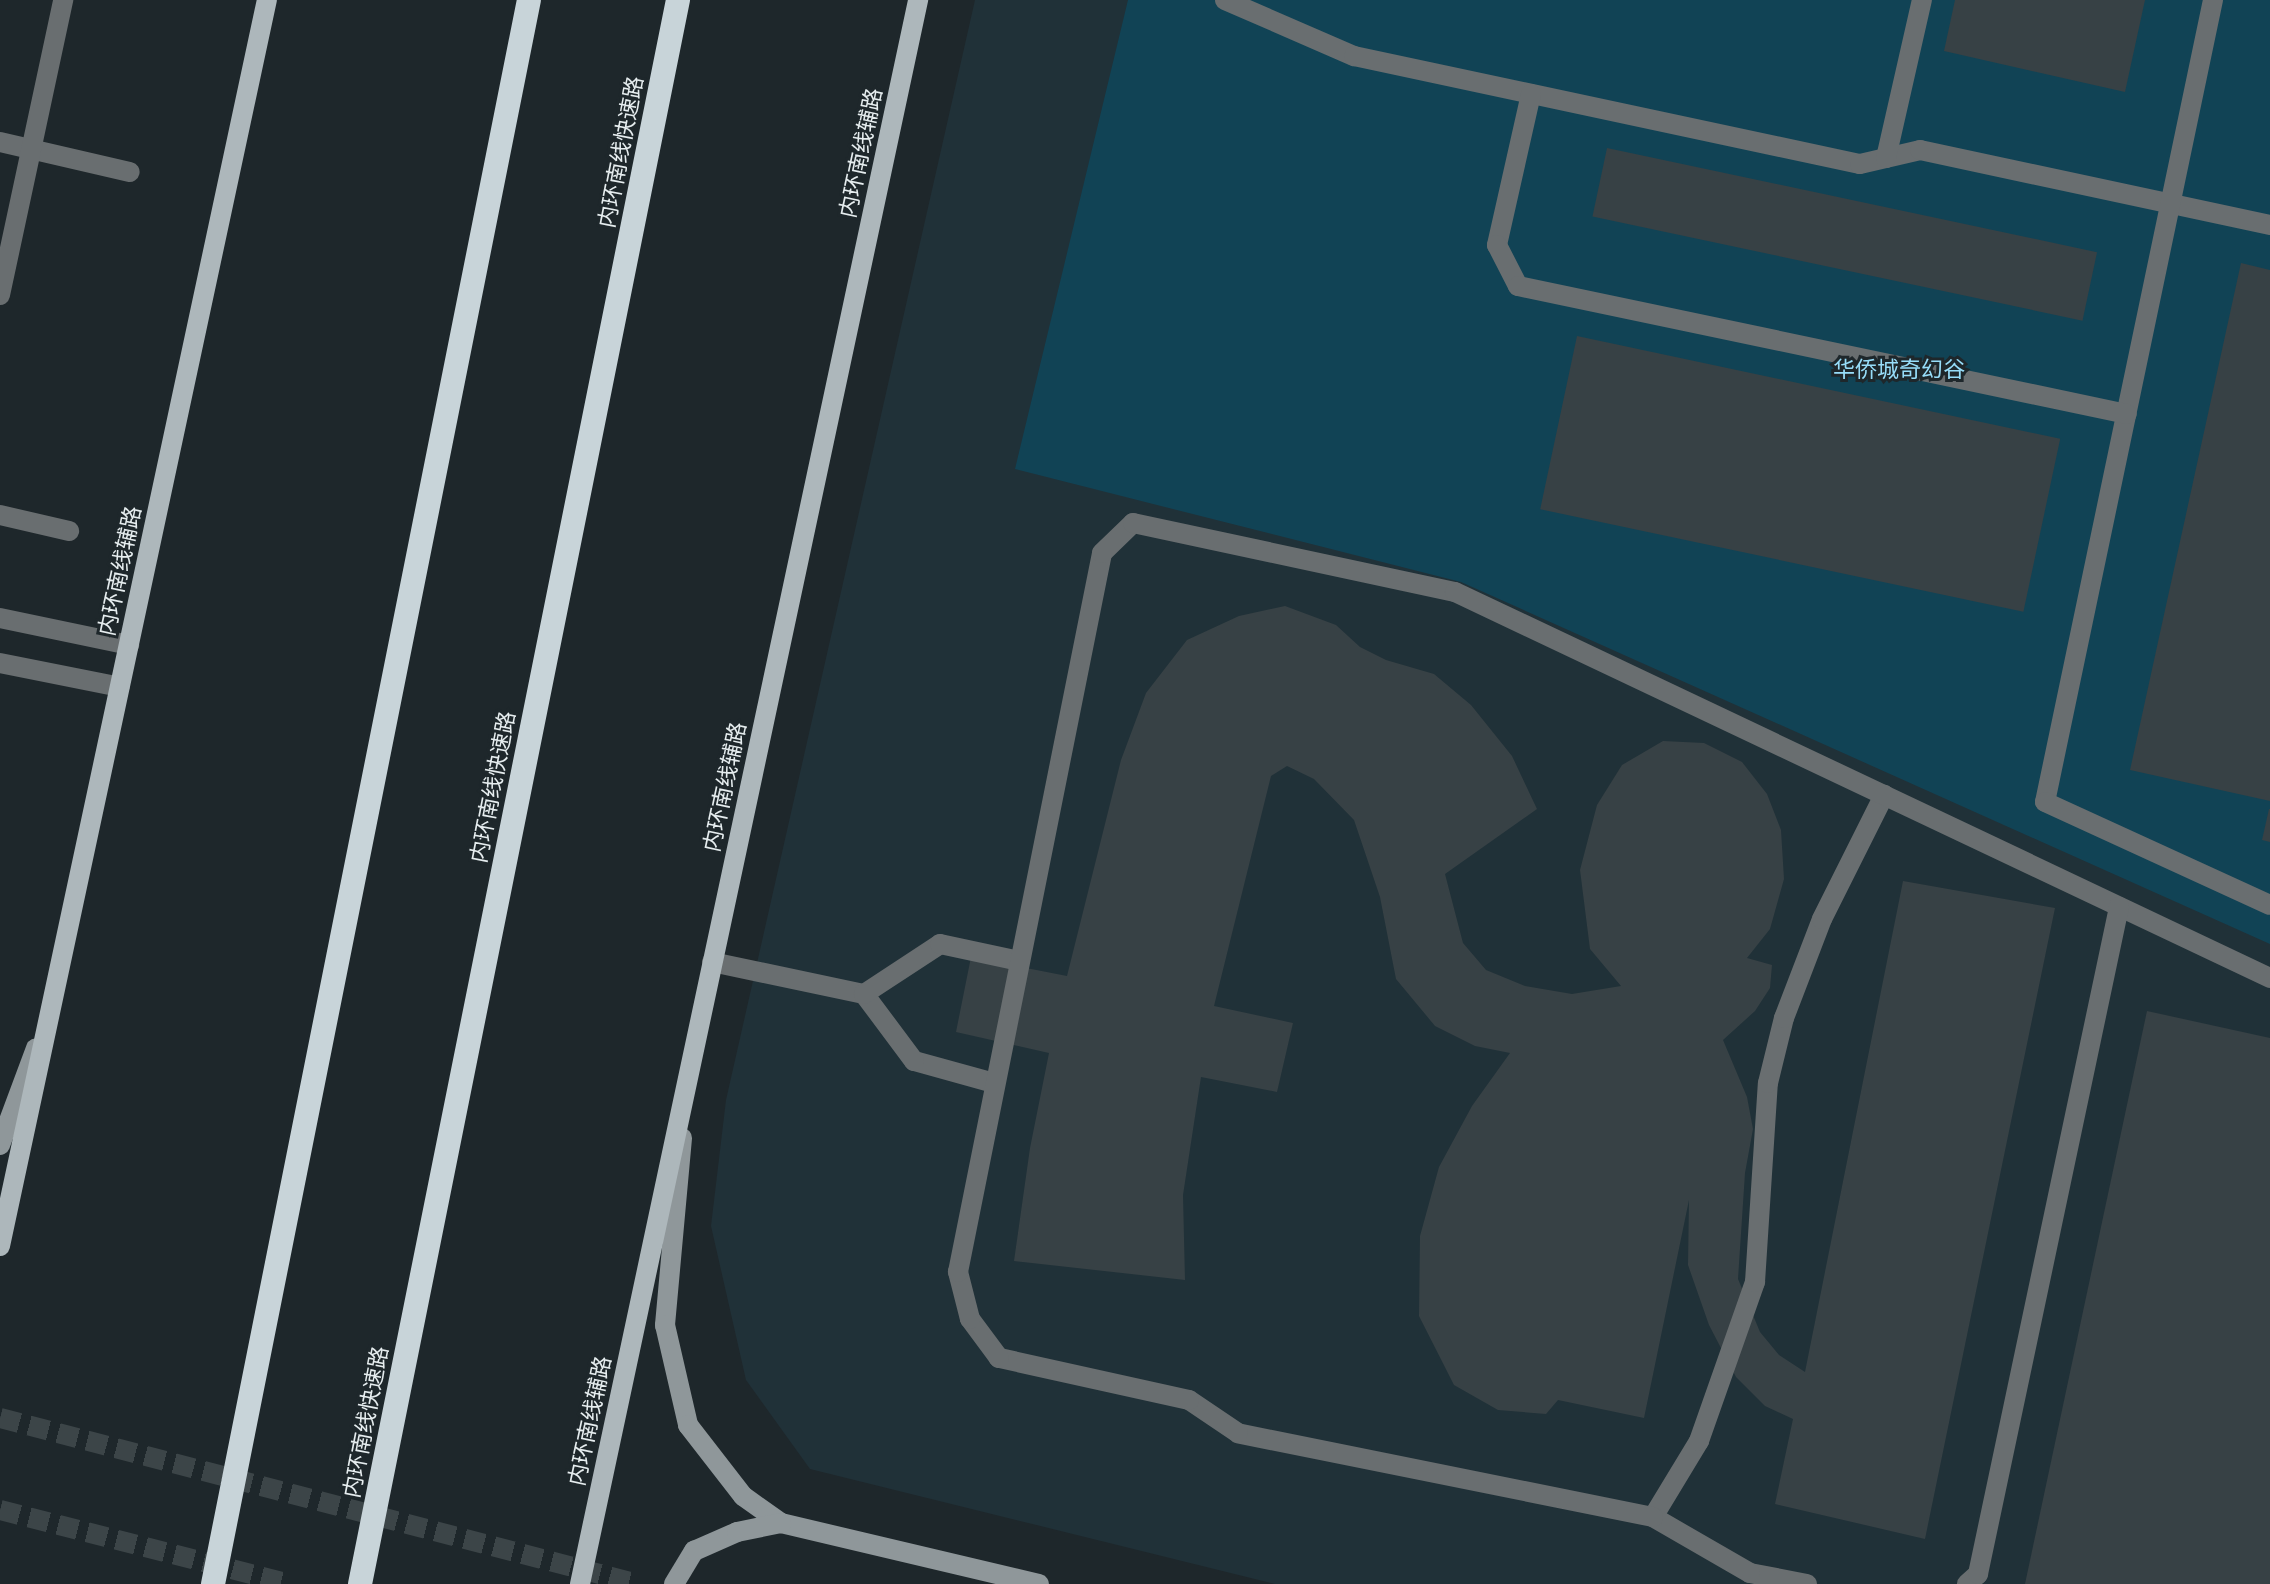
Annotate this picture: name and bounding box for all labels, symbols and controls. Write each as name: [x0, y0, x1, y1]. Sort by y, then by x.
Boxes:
street label: 内环南线快速路: [593, 74, 649, 230]
street label: 内环南线辅路: [834, 86, 888, 220]
park label: 华侨城奇幻谷: [1833, 357, 1965, 383]
street label: 内环南线辅路: [93, 504, 147, 638]
street label: 内环南线快速路: [465, 709, 521, 865]
street label: 内环南线辅路: [698, 720, 752, 854]
street label: 内环南线快速路: [338, 1344, 394, 1500]
street label: 内环南线辅路: [563, 1354, 617, 1488]

